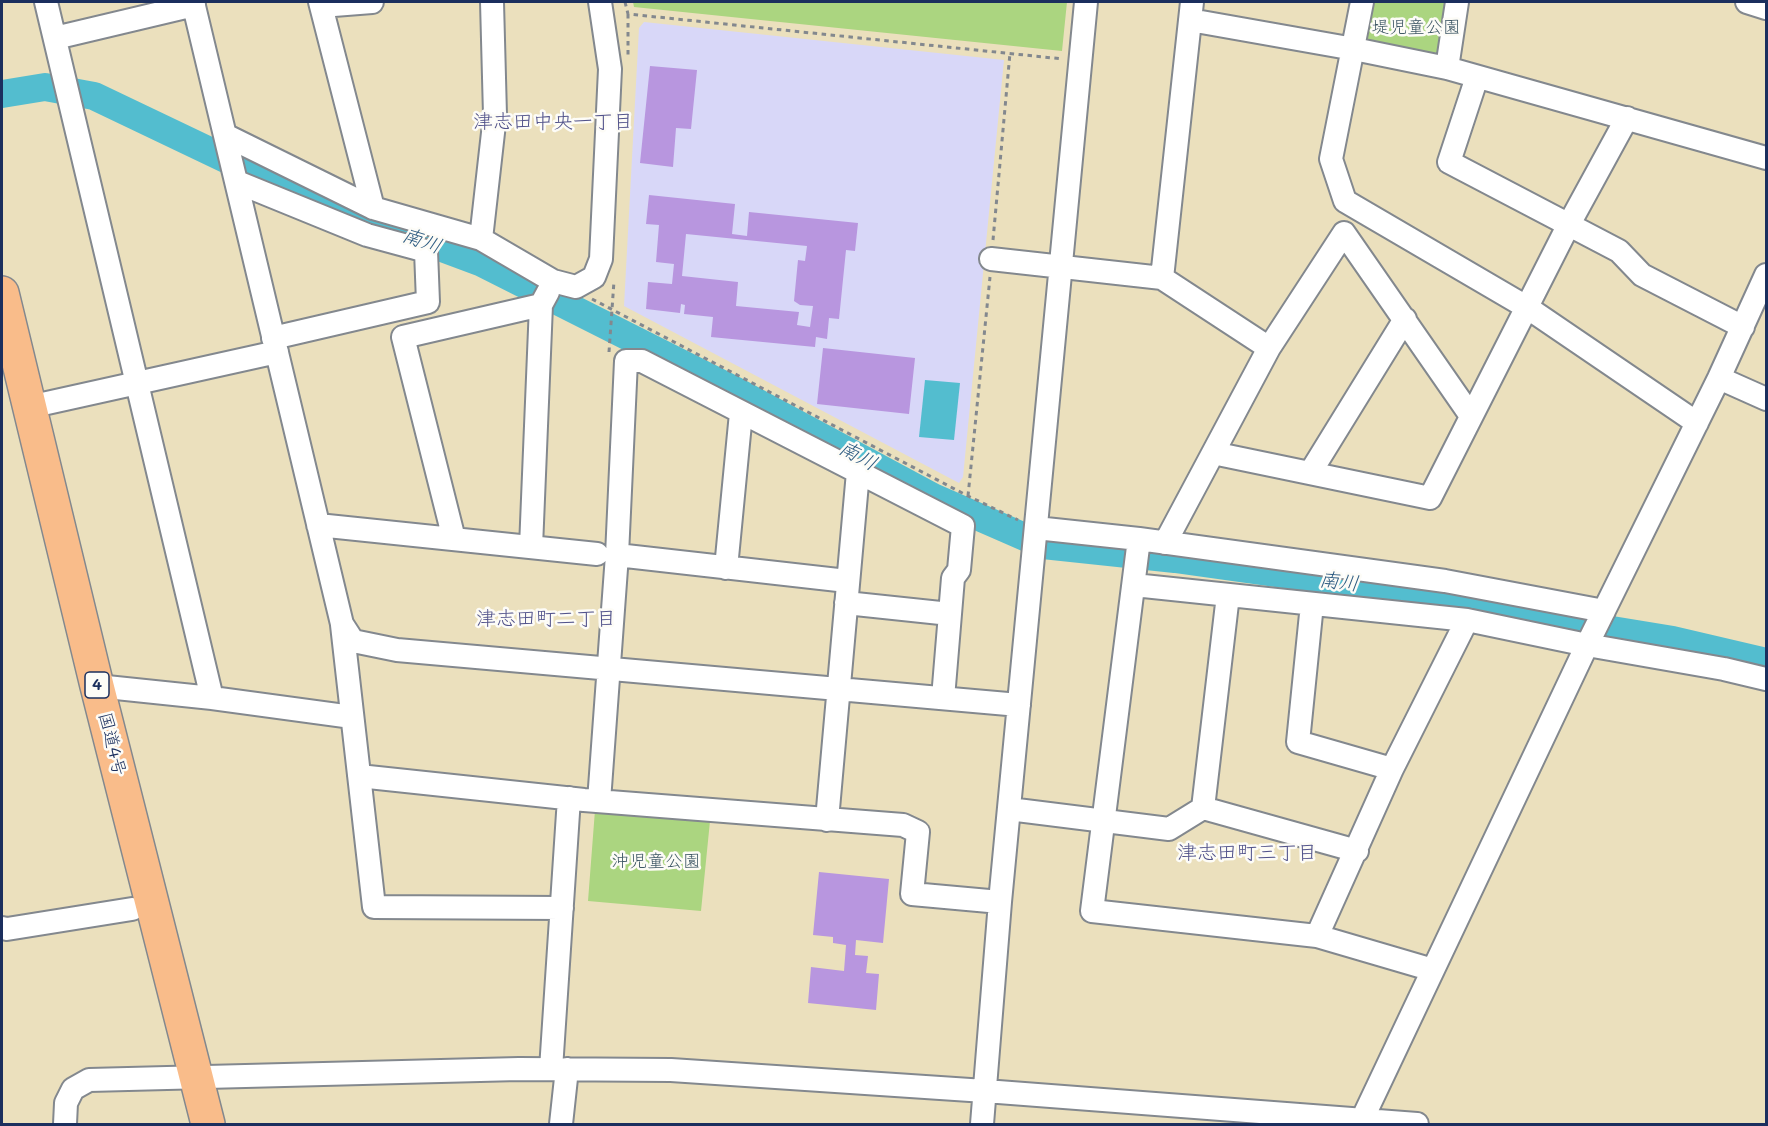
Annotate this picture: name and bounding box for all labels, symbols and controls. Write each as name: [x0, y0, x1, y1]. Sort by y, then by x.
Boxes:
park label: 堤児童公園: [1371, 16, 1461, 38]
district label: 津志田中央一丁目: [473, 110, 633, 134]
water label: 南川: [399, 223, 445, 259]
water label: 南川: [835, 436, 881, 476]
water label: 南川: [1318, 568, 1360, 596]
district label: 津志田町二丁目: [476, 607, 616, 631]
road number: 4: [85, 672, 109, 698]
street label: 国道4号: [94, 710, 130, 778]
district label: 津志田町三丁目: [1177, 841, 1317, 865]
park label: 沖児童公園: [611, 850, 701, 872]

